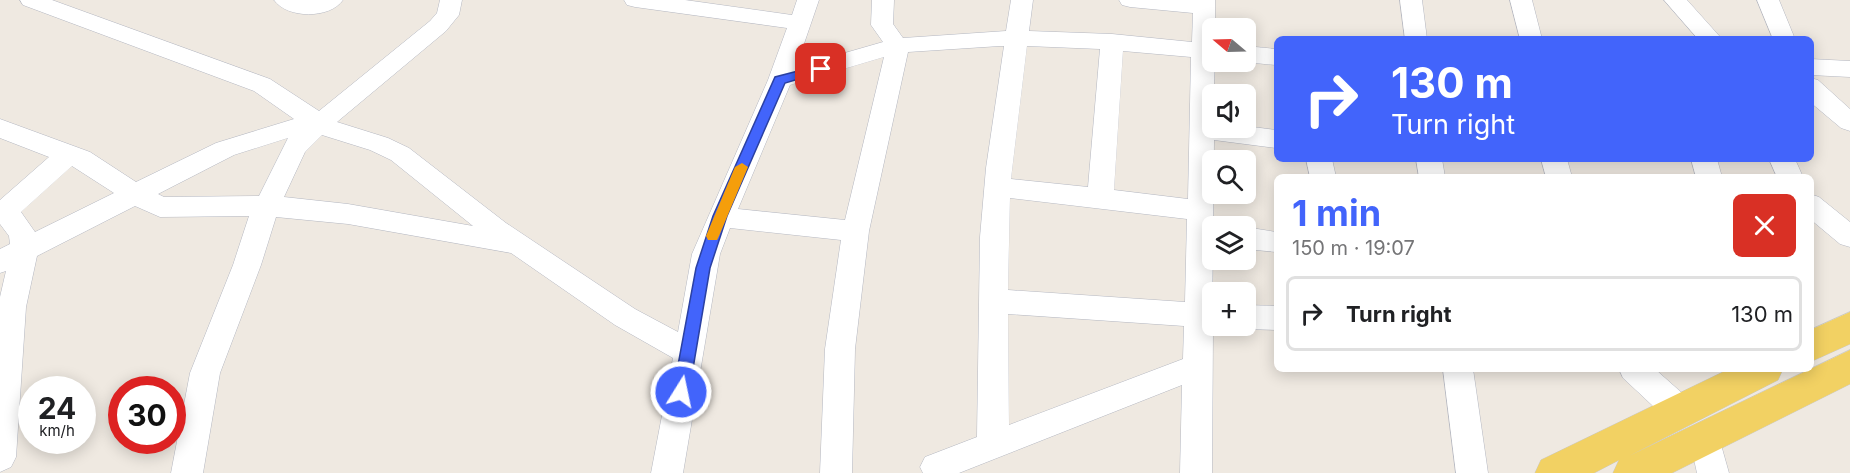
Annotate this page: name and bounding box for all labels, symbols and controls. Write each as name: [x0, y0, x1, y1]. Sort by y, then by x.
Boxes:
north arrow: [1202, 18, 1256, 72]
map controls: [1202, 18, 1256, 336]
pin: [795, 43, 846, 94]
icon: arrive: [804, 52, 837, 85]
text: 130 m: [1391, 57, 1513, 108]
icon: right: [1292, 60, 1370, 138]
button: sound: [1202, 84, 1256, 138]
text: Turn right: [1391, 108, 1515, 141]
button: search: [1202, 150, 1256, 204]
text: 1 min: [1292, 191, 1381, 235]
button: close: [1733, 194, 1796, 257]
button: layers: [1202, 216, 1256, 270]
text: 150 m · 19:07: [1292, 236, 1415, 260]
button: +: [1202, 282, 1256, 336]
icon: right: [1295, 297, 1328, 330]
text: Turn right: [1346, 301, 1452, 327]
text: 130 m: [1731, 301, 1793, 327]
position arrow: [649, 360, 713, 424]
speed limit sign: 30: [108, 376, 186, 454]
text: 24: [38, 390, 76, 426]
text: km/h: [39, 421, 75, 440]

